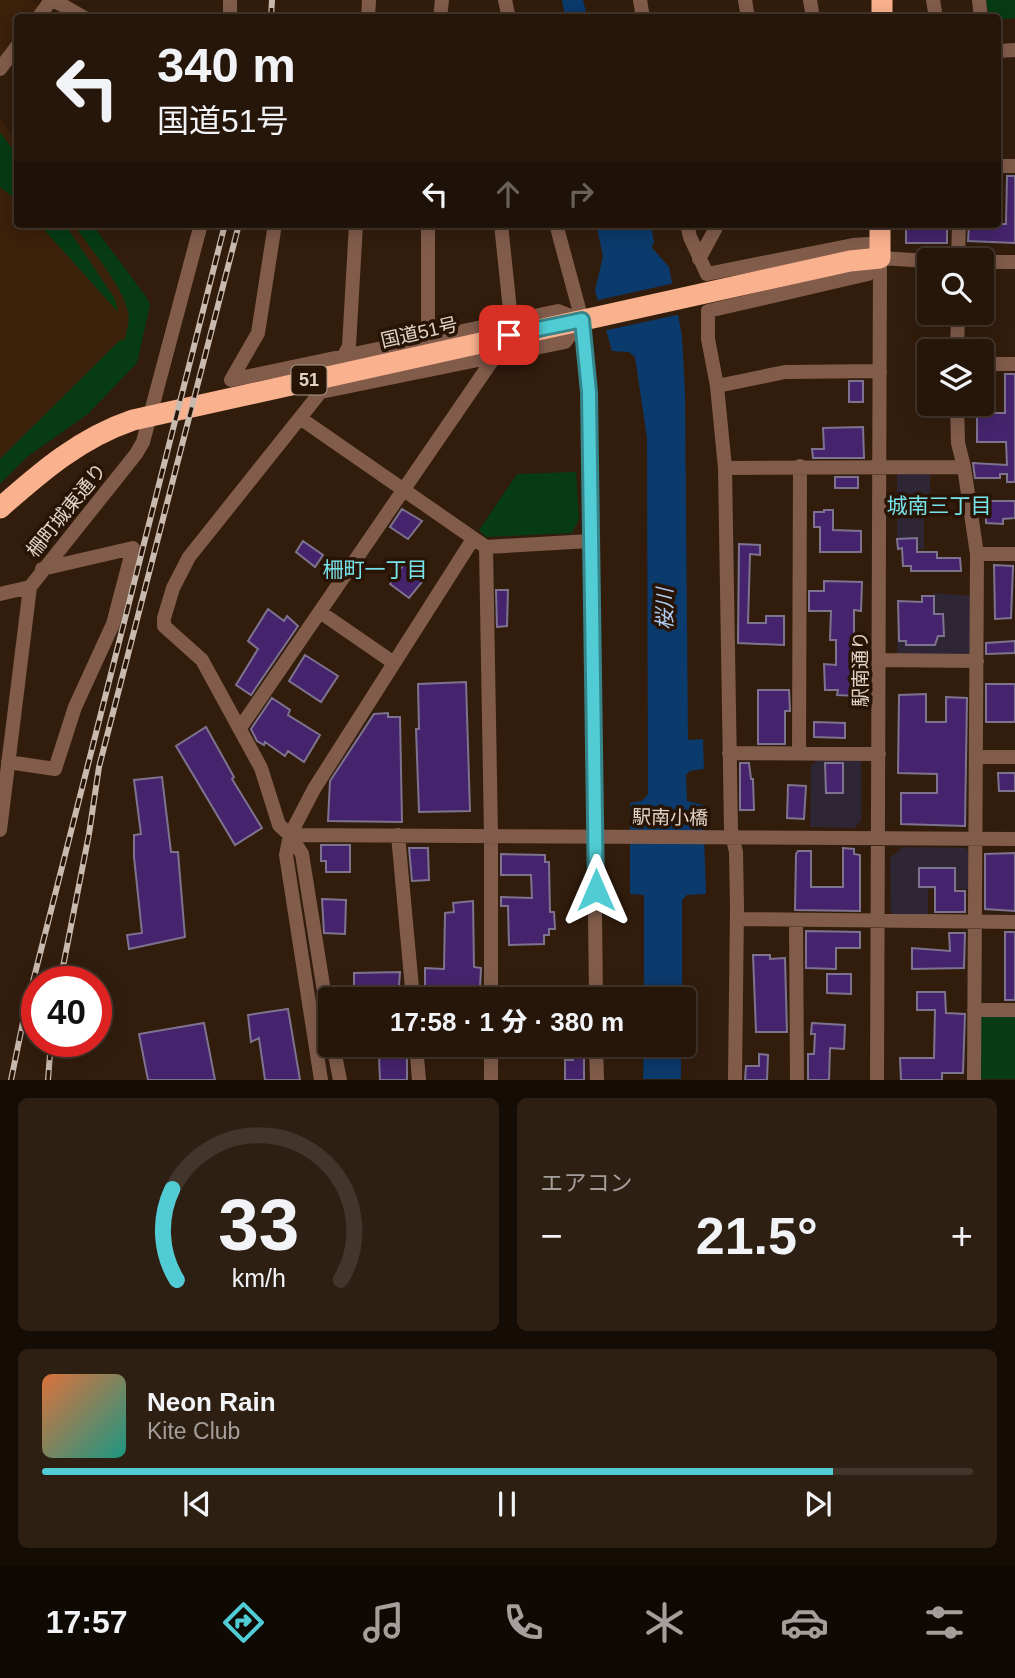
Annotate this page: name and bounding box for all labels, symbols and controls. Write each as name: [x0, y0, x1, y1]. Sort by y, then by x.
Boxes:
text: 340 m: [157, 38, 296, 92]
icon: left: [42, 42, 133, 133]
text: 国道51号: [157, 103, 289, 139]
icon: left: [416, 175, 454, 213]
icon: ahead: [489, 175, 527, 213]
icon: right: [562, 175, 600, 213]
map controls: [917, 248, 994, 416]
button: search: [917, 248, 994, 325]
pin: [479, 305, 539, 365]
street label: 国道51号: [379, 313, 460, 352]
icon: arrive: [490, 316, 528, 354]
button: layers: [917, 339, 994, 416]
road number: 51: [292, 366, 326, 394]
street label: 柵町城東通り: [22, 459, 110, 561]
district label: 城南三丁目: [887, 494, 992, 517]
district label: 柵町一丁目: [323, 558, 428, 581]
water label: 桜川: [653, 586, 676, 630]
street label: 駅南通り: [850, 631, 871, 707]
street label: 駅南小橋: [632, 806, 708, 829]
position arrow: [559, 853, 633, 927]
speed limit sign: 40: [21, 966, 112, 1057]
text: 17:58 · 1 分 · 380 m: [390, 1007, 624, 1037]
text: エアコン: [541, 1170, 633, 1196]
text: 33: [218, 1185, 299, 1266]
text: 21.5°: [696, 1207, 818, 1265]
text: −: [541, 1215, 563, 1257]
text: +: [951, 1215, 973, 1257]
text: km/h: [231, 1264, 285, 1292]
text: Neon Rain: [147, 1387, 276, 1417]
text: Kite Club: [147, 1418, 240, 1444]
icon: previous: [178, 1485, 216, 1523]
icon: pause: [488, 1485, 526, 1523]
icon: next: [799, 1485, 837, 1523]
icon: directions: [219, 1598, 268, 1647]
icon: music: [359, 1598, 408, 1647]
icon: phone: [499, 1598, 548, 1647]
icon: climate: [640, 1598, 689, 1647]
icon: car: [780, 1598, 829, 1647]
icon: filters: [920, 1598, 969, 1647]
text: 17:57: [46, 1604, 127, 1640]

